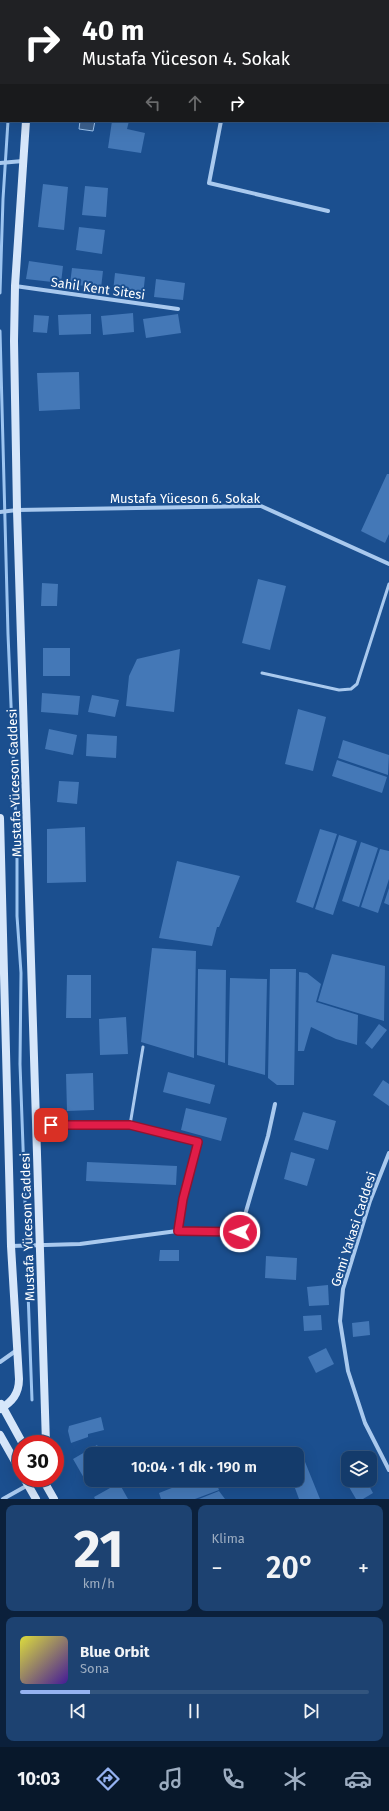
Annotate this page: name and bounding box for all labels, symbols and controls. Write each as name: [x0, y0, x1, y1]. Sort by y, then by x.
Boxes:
text: 40 m: [82, 14, 145, 47]
icon: right: [16, 16, 68, 68]
text: Mustafa Yüceson 4. Sokak: [82, 48, 290, 70]
icon: left: [142, 92, 164, 114]
icon: ahead: [184, 92, 206, 114]
icon: right: [226, 92, 248, 114]
street label: Sahil Kent Sitesi: [50, 274, 146, 303]
street label: Mustafa Yüceson 6. Sokak: [110, 491, 260, 506]
street label: Mustafa Yüceson Caddesi: [4, 709, 25, 857]
pin: [34, 1108, 68, 1142]
icon: arrive: [40, 1114, 62, 1136]
street label: Mustafa Yüceson Caddesi: [17, 1153, 38, 1301]
street label: Gemi Yakasi Caddesi: [328, 1170, 379, 1288]
position arrow: [219, 1211, 261, 1253]
speed limit sign: 30: [12, 1435, 64, 1487]
map controls: [341, 1451, 377, 1487]
button: layers: [341, 1451, 377, 1487]
text: 10:04 · 1 dk · 190 m: [131, 1458, 257, 1476]
text: 21: [74, 1518, 124, 1581]
text: Klima: [212, 1531, 245, 1546]
text: 20°: [266, 1550, 314, 1586]
text: −: [212, 1555, 223, 1582]
text: +: [358, 1555, 369, 1582]
text: km/h: [83, 1576, 115, 1591]
text: Blue Orbit: [80, 1643, 149, 1661]
text: Sona: [80, 1661, 109, 1676]
icon: previous: [67, 1700, 89, 1722]
icon: pause: [183, 1700, 205, 1722]
icon: next: [300, 1700, 322, 1722]
icon: directions: [94, 1765, 122, 1793]
icon: music: [157, 1765, 185, 1793]
icon: phone: [219, 1765, 247, 1793]
icon: climate: [281, 1765, 309, 1793]
icon: car: [344, 1765, 372, 1793]
text: 10:03: [17, 1768, 60, 1790]

